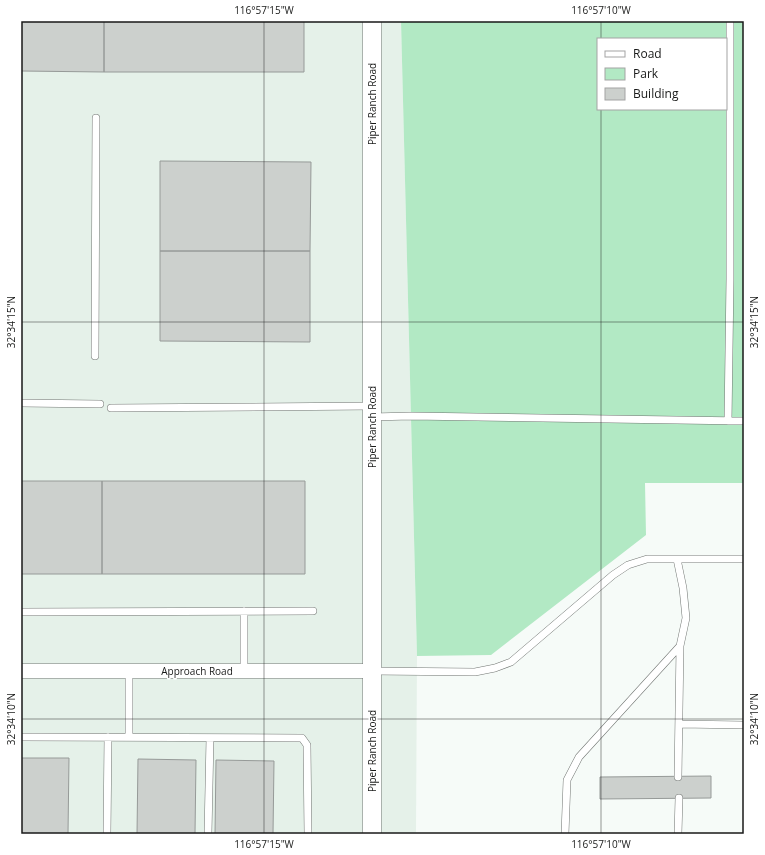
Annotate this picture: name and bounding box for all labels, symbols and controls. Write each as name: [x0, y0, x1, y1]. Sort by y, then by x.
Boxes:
text: 116°57'15"W: [234, 3, 295, 17]
text: 116°57'10"W: [571, 3, 632, 17]
legend: [597, 38, 727, 110]
text: Road: [633, 45, 662, 62]
street label: Piper Ranch Road: [365, 63, 379, 145]
text: Park: [633, 65, 659, 82]
text: Building: [633, 85, 679, 102]
text: 32°34'15"N: [4, 296, 18, 348]
text: 32°34'15"N: [747, 296, 761, 348]
street label: Piper Ranch Road: [365, 386, 379, 468]
street label: Approach Road: [161, 664, 233, 678]
text: 32°34'10"N: [4, 693, 18, 745]
text: 32°34'10"N: [747, 693, 761, 745]
street label: Piper Ranch Road: [365, 710, 379, 792]
text: 116°57'15"W: [234, 837, 295, 851]
text: 116°57'10"W: [571, 837, 632, 851]

